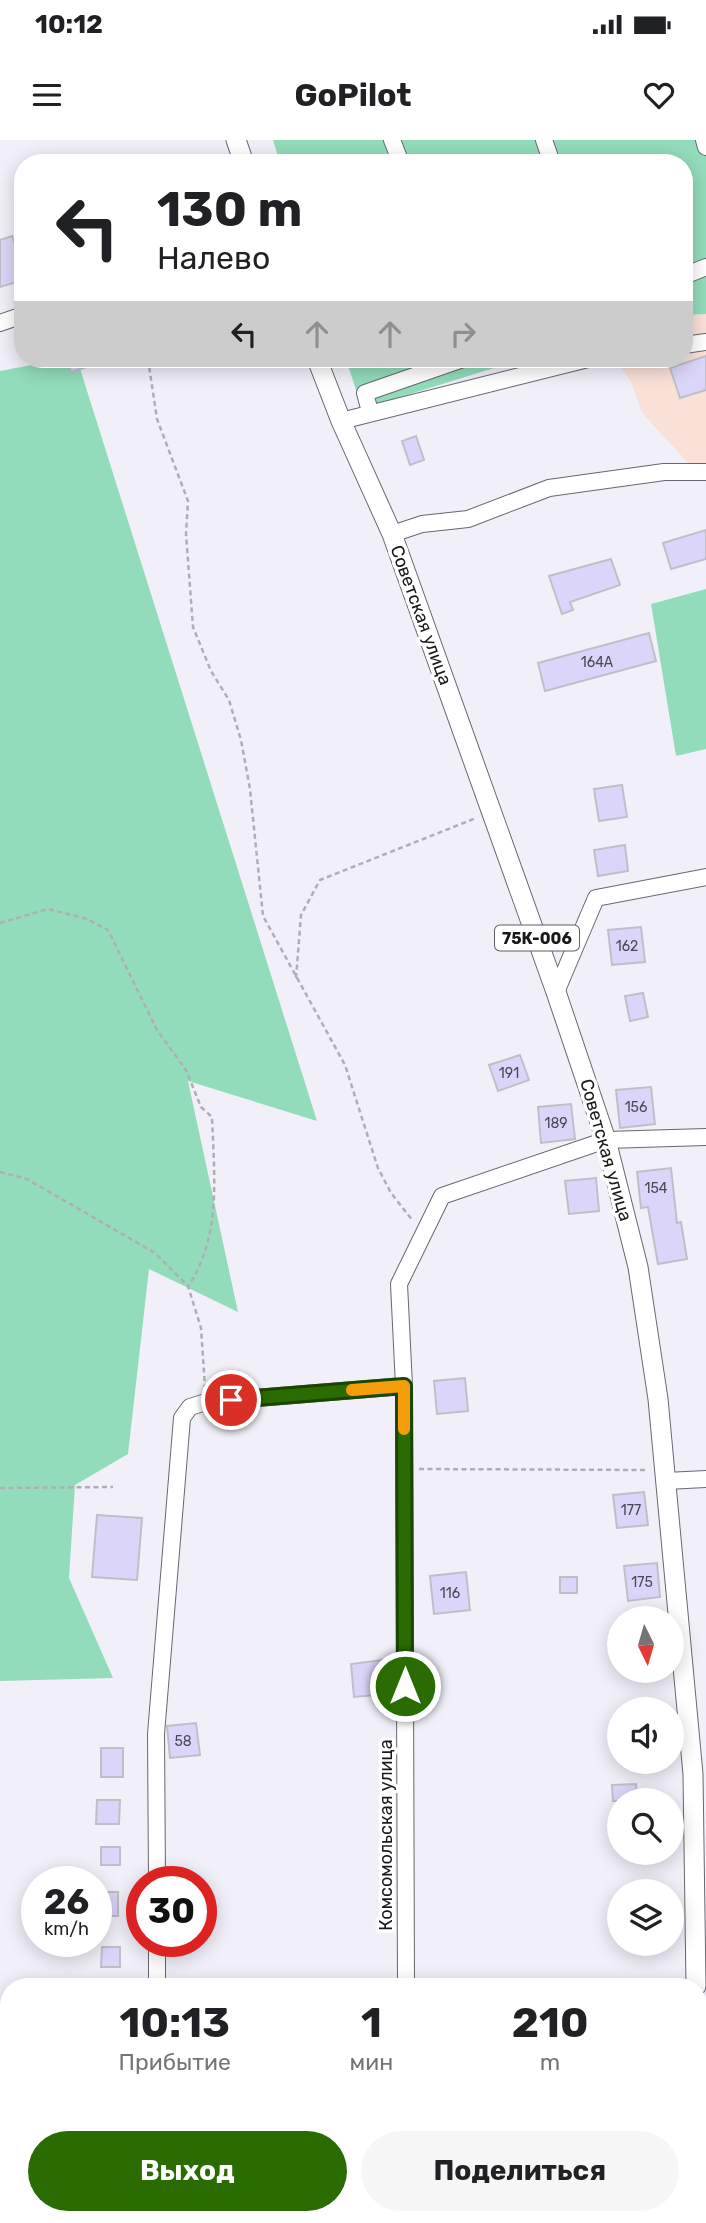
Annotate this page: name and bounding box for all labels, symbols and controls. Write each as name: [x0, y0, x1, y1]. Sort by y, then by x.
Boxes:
text: 10:12: [35, 9, 103, 40]
icon: menu: [28, 76, 66, 114]
text: GoPilot: [295, 76, 411, 114]
icon: heart: [640, 76, 678, 114]
text: 130 m: [157, 180, 302, 238]
icon: left: [42, 182, 133, 273]
text: Налево: [157, 239, 270, 277]
icon: left: [225, 315, 263, 353]
icon: ahead: [298, 315, 336, 353]
icon: ahead: [371, 315, 409, 353]
icon: right: [444, 315, 482, 353]
street label: Советская улица: [385, 542, 457, 688]
house number: 164А: [581, 654, 614, 671]
road number: 75К-006: [495, 926, 579, 950]
house number: 162: [616, 938, 638, 955]
house number: 191: [499, 1065, 519, 1082]
street label: Советская улица: [575, 1076, 637, 1224]
house number: 156: [625, 1099, 647, 1116]
house number: 189: [544, 1115, 568, 1132]
house number: 154: [644, 1180, 668, 1197]
pin: [201, 1370, 261, 1430]
icon: arrive: [212, 1381, 250, 1419]
house number: 177: [621, 1502, 641, 1519]
house number: 175: [631, 1574, 653, 1591]
house number: 116: [440, 1585, 460, 1602]
north arrow: [607, 1606, 684, 1684]
map controls: [607, 1606, 684, 1956]
position arrow: [368, 1649, 442, 1723]
button: sound: [607, 1697, 684, 1774]
house number: 58: [174, 1733, 192, 1750]
street label: Комсомольская улица: [375, 1739, 397, 1931]
button: search: [607, 1788, 684, 1865]
speed limit sign: 30: [126, 1866, 217, 1957]
button: layers: [607, 1879, 684, 1956]
text: 26: [44, 1881, 89, 1923]
text: km/h: [44, 1918, 89, 1940]
text: 10:13: [120, 1998, 230, 2048]
text: 1: [361, 1998, 382, 2048]
text: 210: [512, 1998, 588, 2048]
text: Прибытие: [119, 2048, 231, 2076]
text: мин: [349, 2048, 393, 2076]
text: m: [540, 2048, 560, 2076]
button: Выход: [28, 2131, 347, 2211]
button: Поделиться: [361, 2131, 679, 2211]

